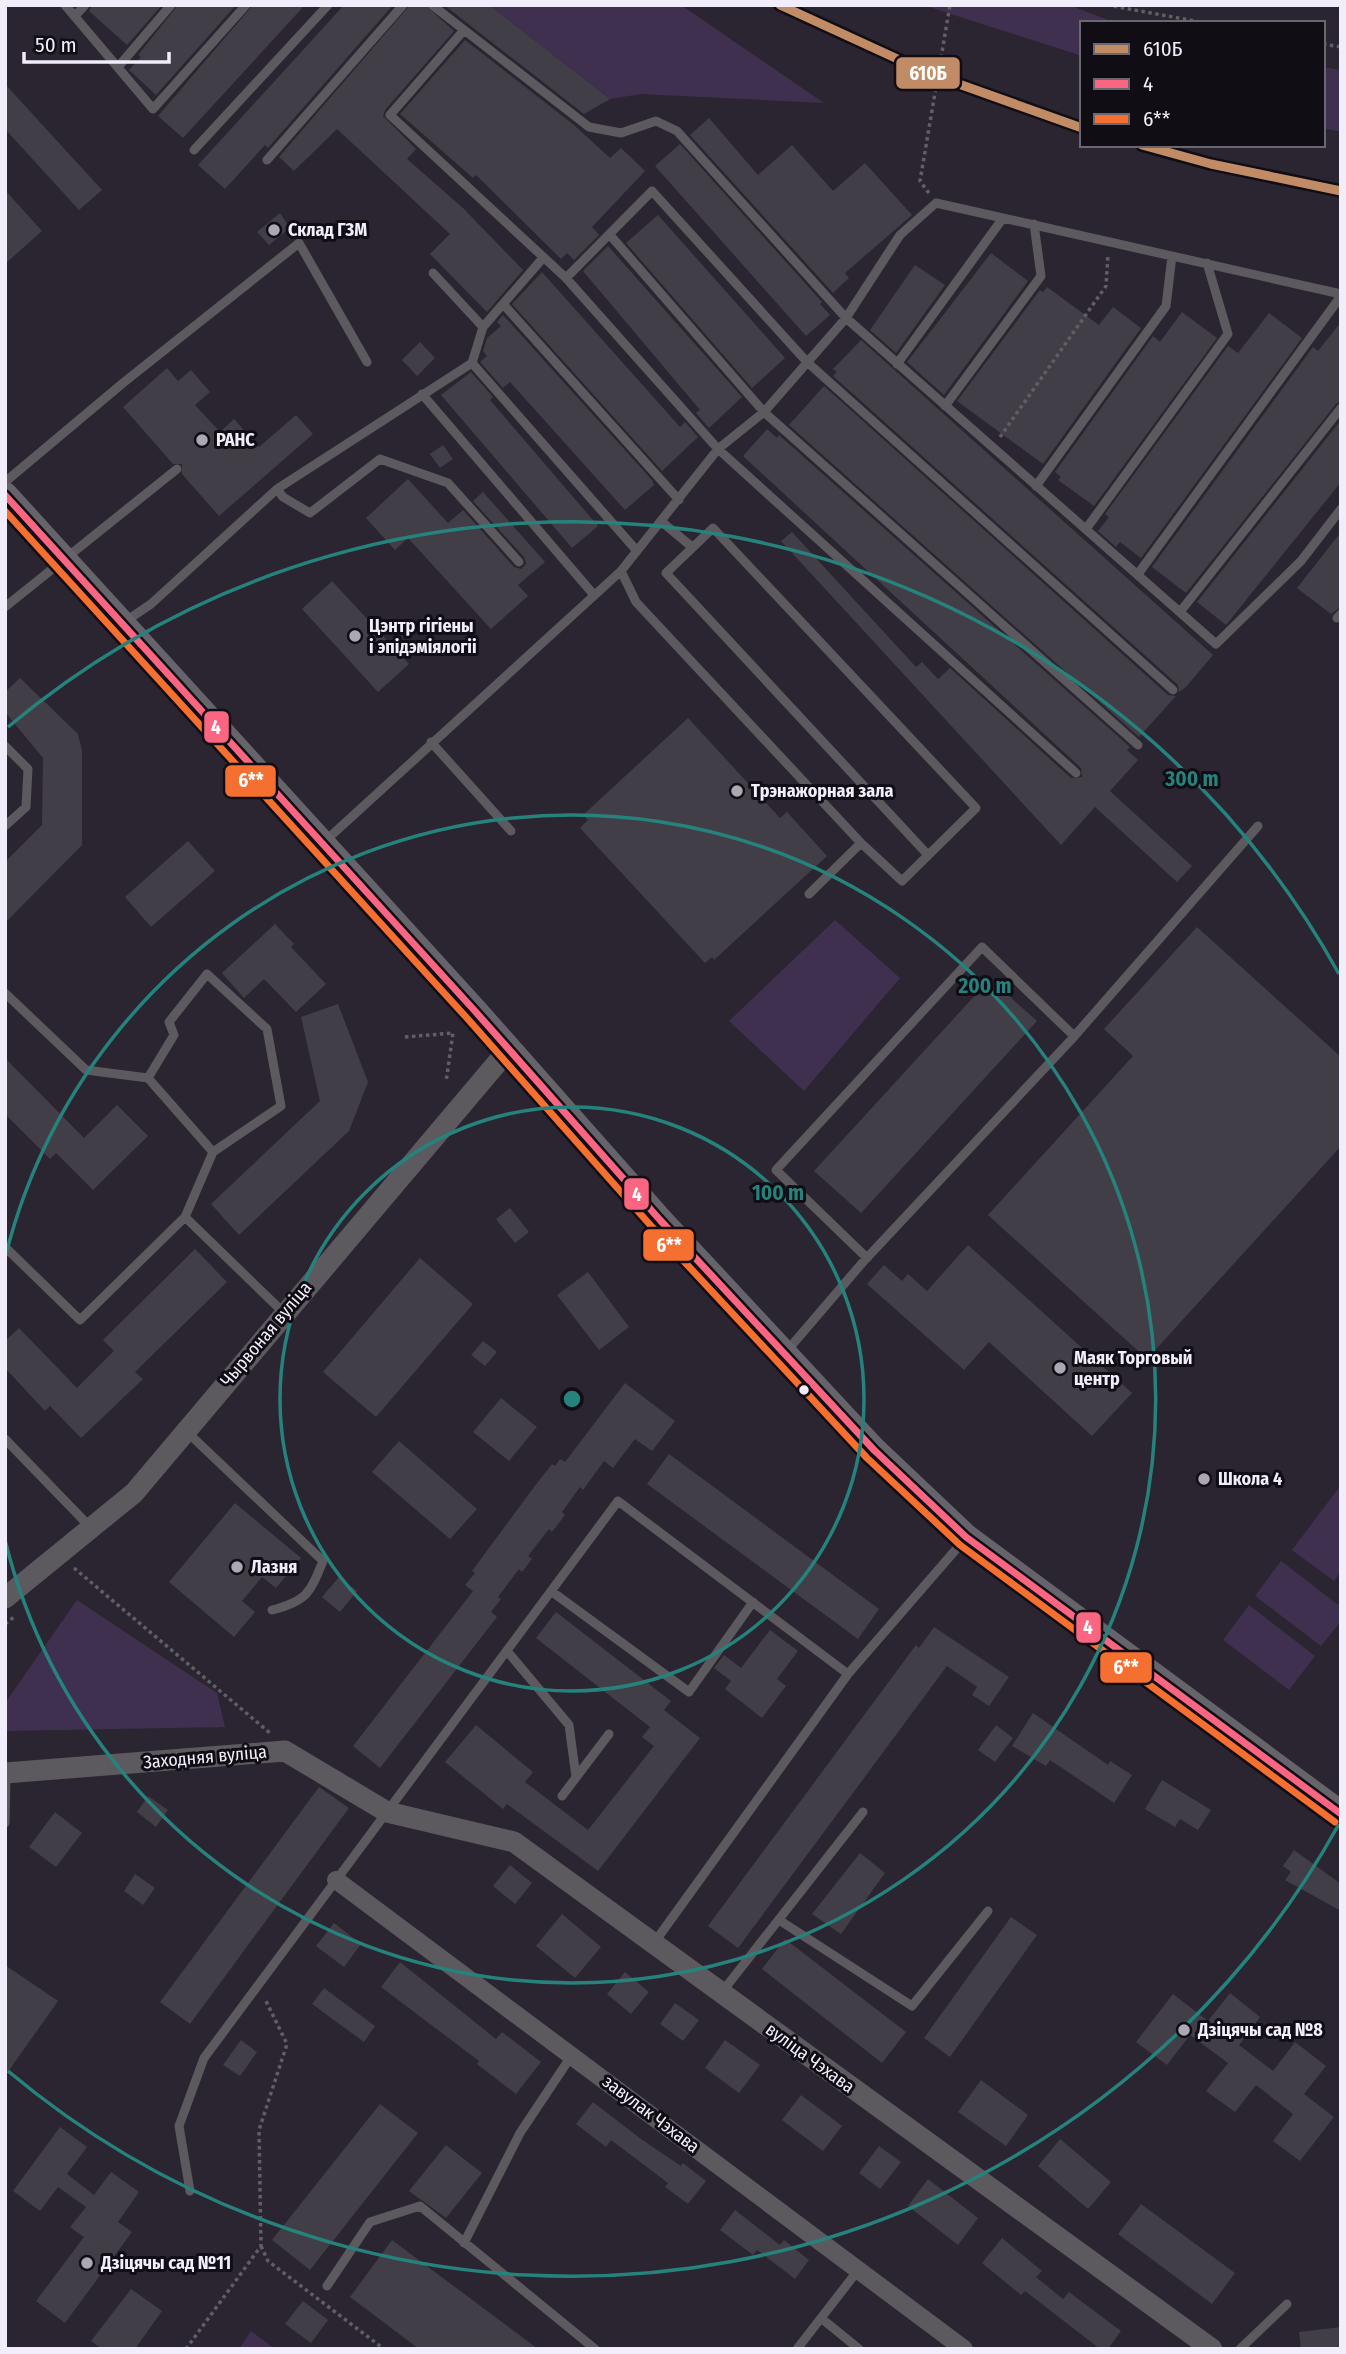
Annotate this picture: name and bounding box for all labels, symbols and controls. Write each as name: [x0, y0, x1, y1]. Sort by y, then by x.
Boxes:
scale bar: [24, 21, 170, 65]
legend: [1080, 21, 1325, 147]
text: 50 m: [35, 32, 77, 58]
text: 610Б: [1143, 36, 1183, 62]
line badge: 610Б: [895, 56, 961, 90]
text: 610Б: [909, 62, 948, 85]
text: 4: [1143, 71, 1153, 97]
text: 6**: [1143, 106, 1171, 132]
place label: Склад ГЗМ: [288, 219, 367, 241]
marker: Склад ГЗМ: [266, 222, 282, 238]
place label: РАНС: [216, 429, 255, 451]
marker: РАНС: [194, 432, 210, 448]
place label: Цэнтр гігіены і эпідэміялогіі: [369, 615, 477, 658]
marker: Цэнтр гігіены і эпідэміялогіі: [347, 628, 363, 644]
line badge: 4: [203, 710, 230, 744]
text: 4: [211, 716, 221, 739]
line badge: 6**: [224, 764, 277, 798]
text: 300 m: [1164, 766, 1219, 792]
text: 6**: [238, 769, 264, 792]
place label: Трэнажорная зала: [751, 780, 894, 802]
marker: Трэнажорная зала: [729, 783, 745, 799]
text: 200 m: [957, 973, 1012, 999]
line badge: 4: [623, 1177, 650, 1211]
text: 100 m: [752, 1180, 804, 1206]
text: 4: [632, 1183, 642, 1206]
line badge: 6**: [642, 1228, 695, 1262]
text: 6**: [656, 1234, 682, 1257]
street label: Чырвоная вуліца: [216, 1277, 316, 1391]
place label: Маяк Торговый центр: [1074, 1347, 1193, 1390]
marker: Маяк Торговый центр: [1052, 1360, 1068, 1376]
unlabelled marker: [797, 1383, 811, 1397]
centre of rings: [560, 1387, 584, 1411]
place label: Школа 4: [1218, 1468, 1282, 1490]
marker: Школа 4: [1196, 1471, 1212, 1487]
place label: Лазня: [251, 1556, 297, 1578]
marker: Лазня: [229, 1559, 245, 1575]
line badge: 4: [1075, 1611, 1102, 1644]
text: 4: [1083, 1616, 1093, 1639]
line badge: 6**: [1099, 1651, 1153, 1684]
text: 6**: [1113, 1656, 1139, 1679]
street label: Заходняя вуліца: [142, 1741, 268, 1773]
street label: вуліца Чэхава: [761, 2018, 859, 2098]
place label: Дзіцячы сад №8: [1197, 2019, 1323, 2041]
marker: Дзіцячы сад №8: [1176, 2022, 1192, 2038]
street label: завулак Чэхава: [598, 2070, 704, 2158]
place label: Дзіцячы сад №11: [100, 2252, 231, 2274]
marker: Дзіцячы сад №11: [79, 2255, 95, 2271]

